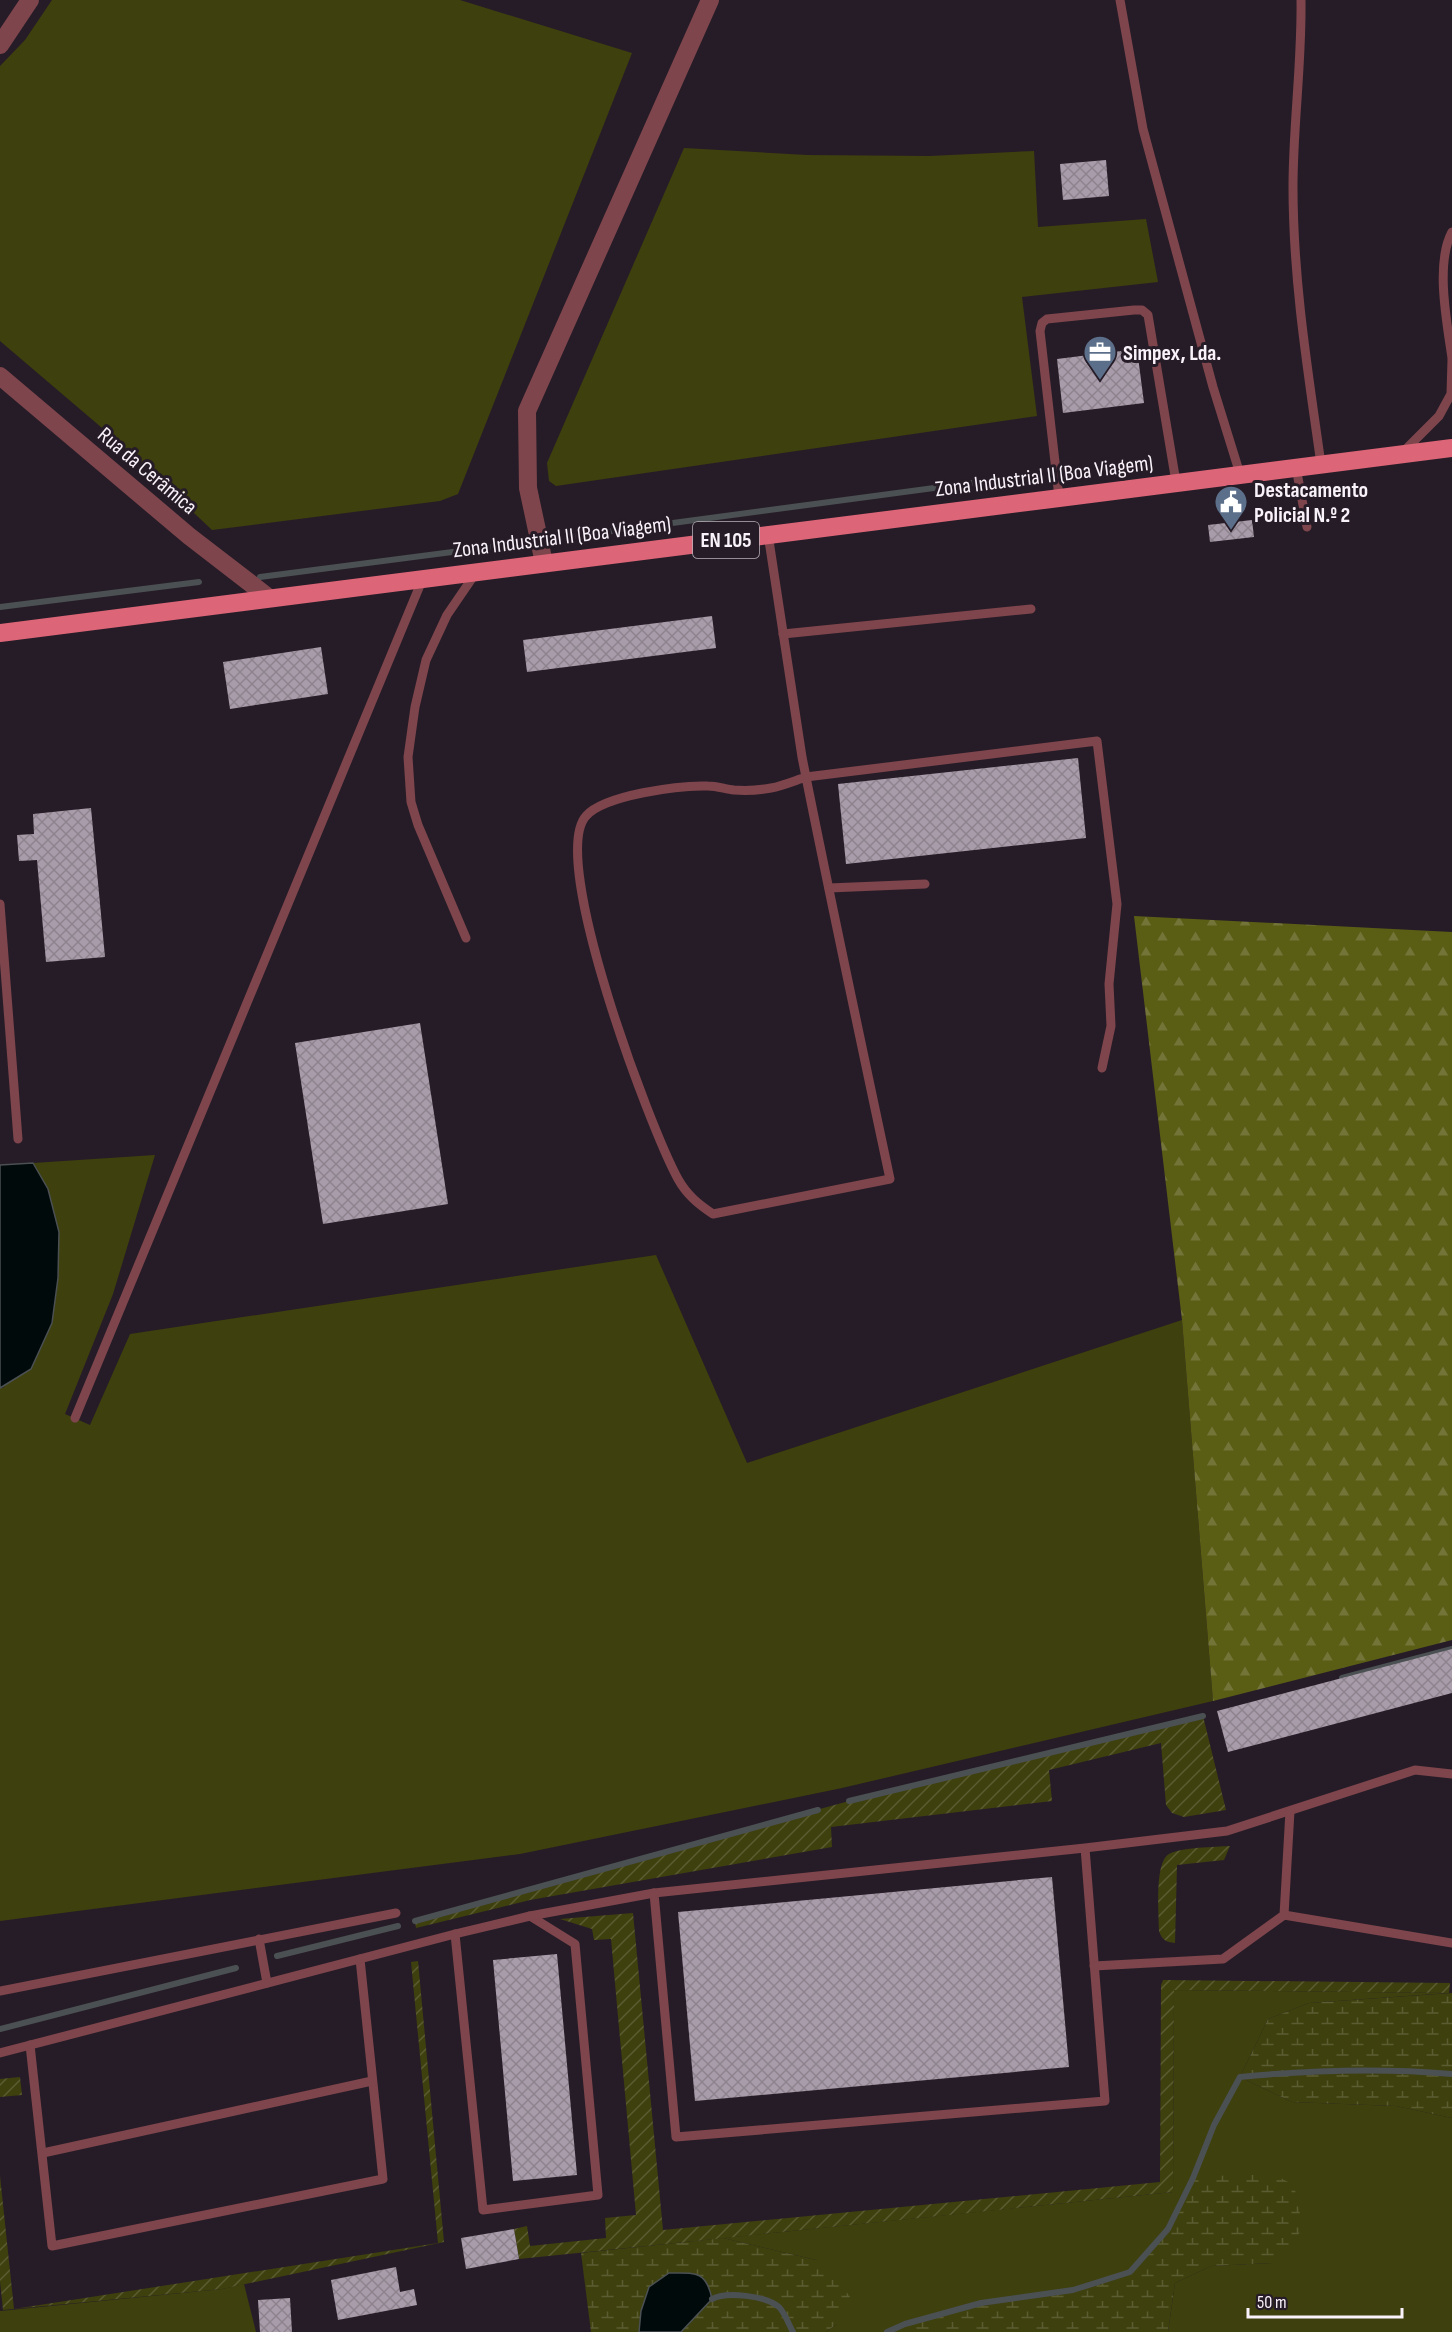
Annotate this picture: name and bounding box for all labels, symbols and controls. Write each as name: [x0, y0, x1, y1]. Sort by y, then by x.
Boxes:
office icon: Simpex, Lda.: [1082, 334, 1118, 381]
place label: Simpex, Lda.: [1123, 340, 1221, 367]
street label: Rua da Cerâmica: [92, 422, 202, 521]
street label: Zona Industrial II (Boa Viagem): [934, 450, 1155, 503]
place label: Destacamento Policial N.º 2: [1254, 477, 1368, 529]
public building icon: Destacamento Policial N.º 2: [1213, 484, 1249, 531]
street label: Zona Industrial II (Boa Viagem): [452, 511, 673, 564]
road number: EN 105: [693, 522, 759, 558]
scale bar: [1248, 2281, 1402, 2319]
text: 50 m: [1257, 2292, 1287, 2313]

